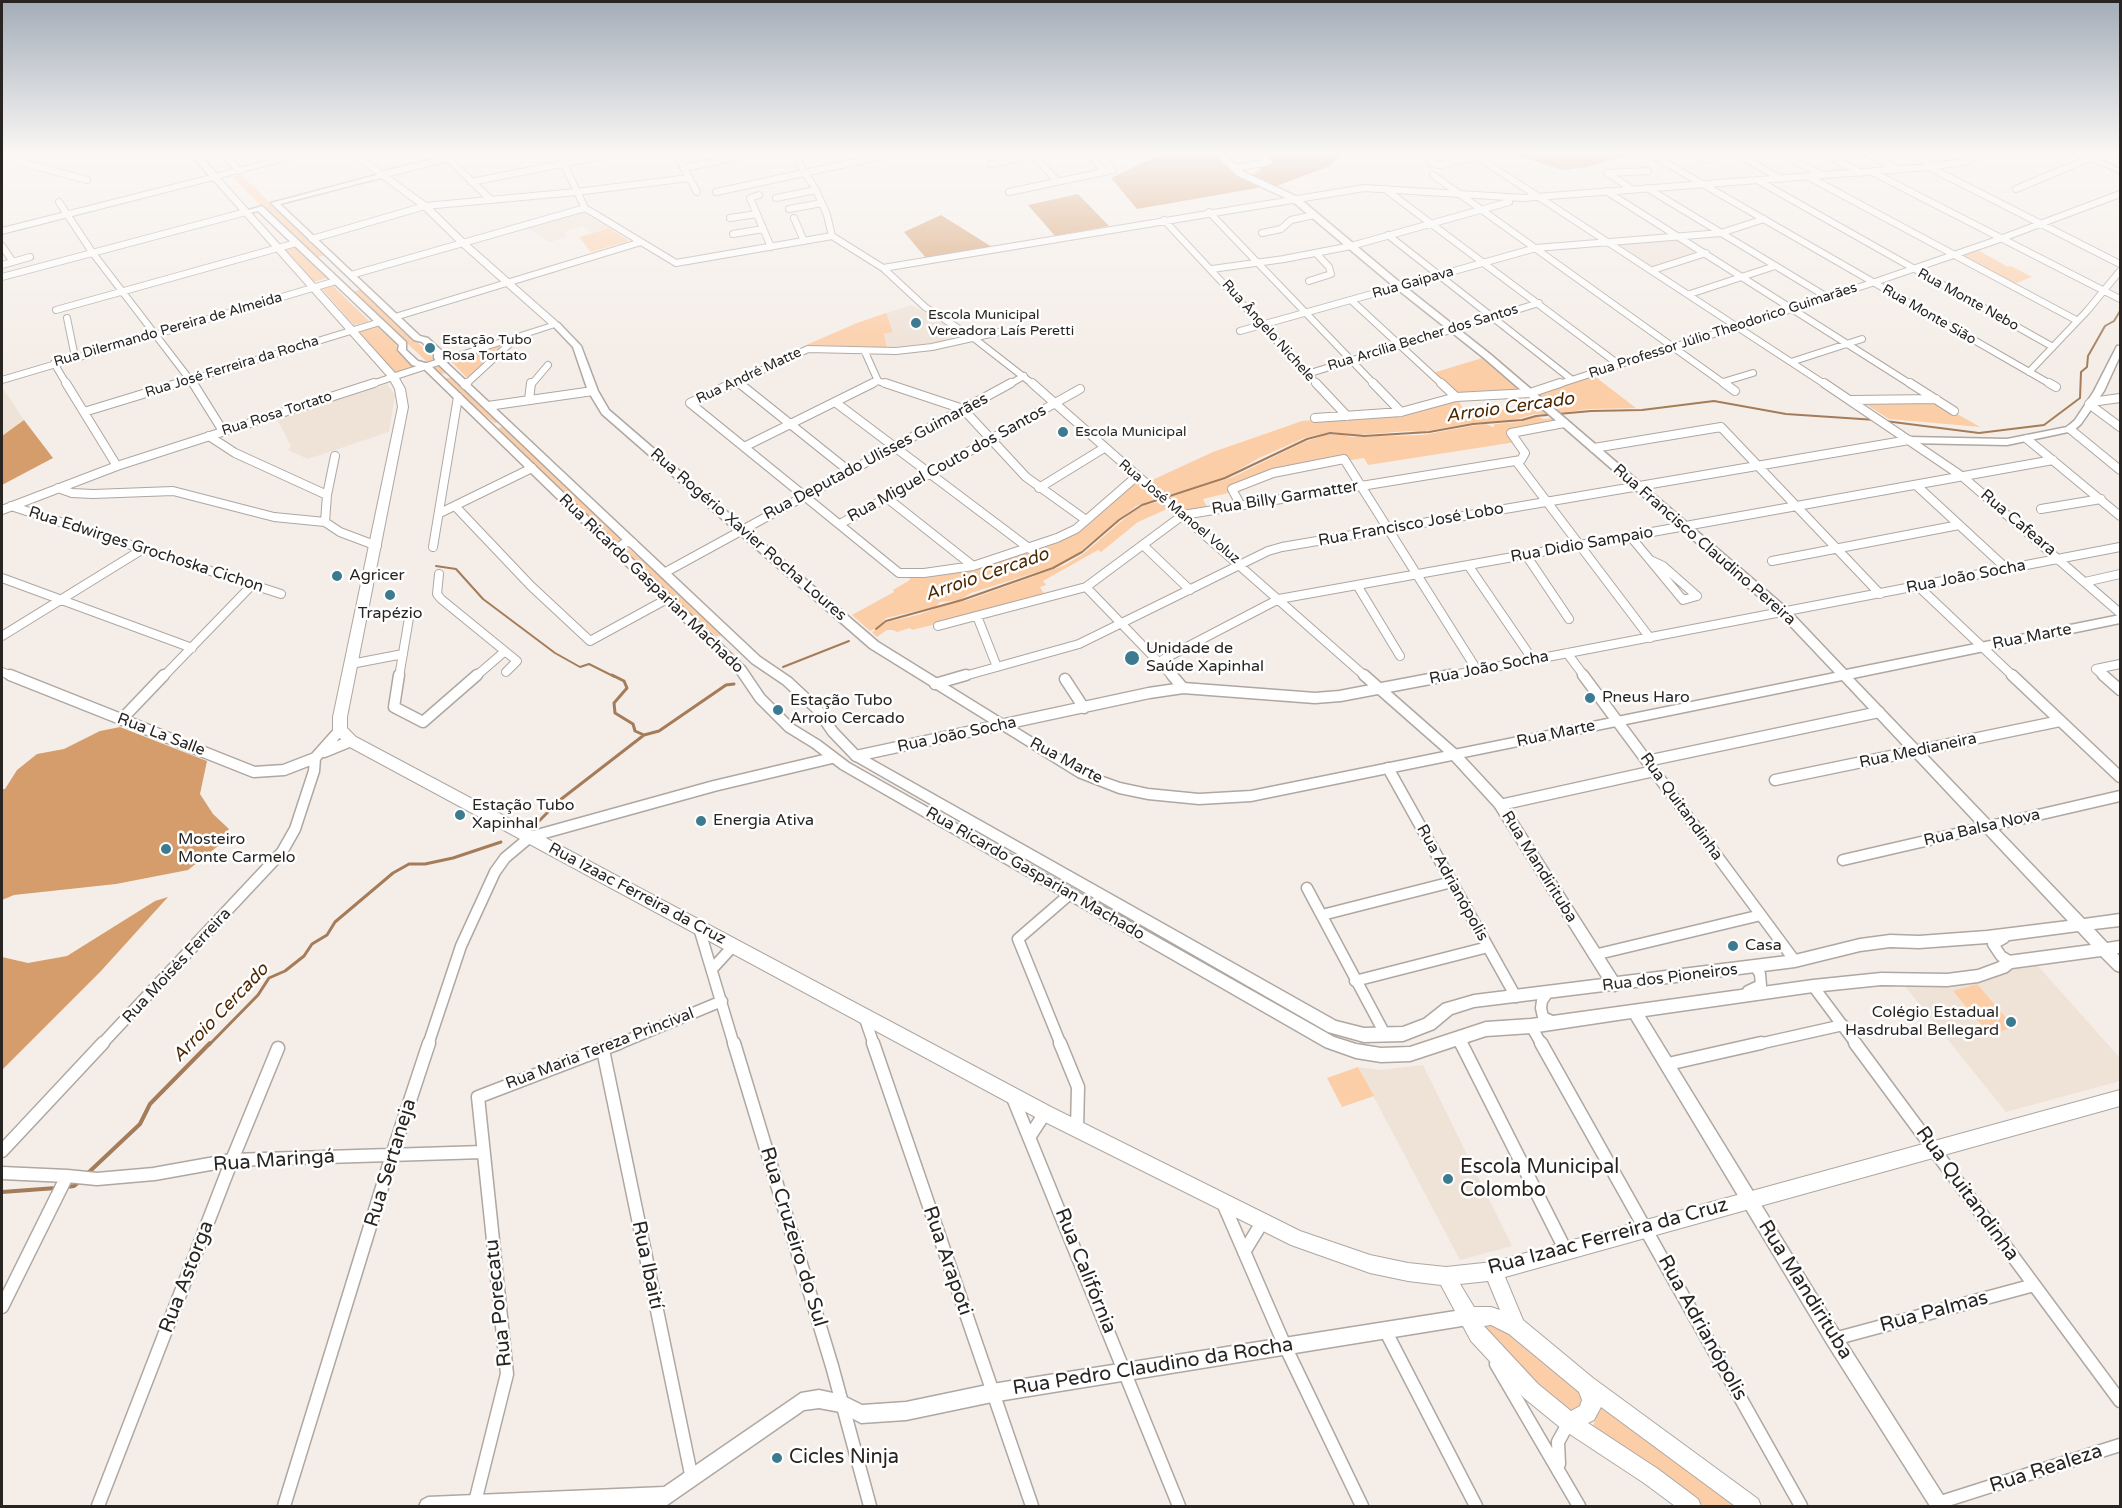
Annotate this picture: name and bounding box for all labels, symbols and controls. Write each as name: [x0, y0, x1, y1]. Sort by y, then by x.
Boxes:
street label: Rua Gaipava: [1370, 263, 1456, 303]
street label: Rua Monte Nebo: [1914, 265, 2022, 335]
street label: Rua Ângelo Nichele: [1218, 277, 1318, 385]
street label: Rua Professor Júlio Theodorico Guimarães: [1587, 280, 1859, 382]
street label: Rua Monte Sião: [1879, 281, 1979, 349]
street label: Rua Dilermando Pereira de Almeida: [52, 289, 284, 371]
street label: Rua Arcília Becher dos Santos: [1326, 301, 1520, 375]
place label: Escola Municipal Vereadora Laís Peretti: [928, 307, 1074, 340]
marker: Escola Municipal Vereadora Laís Peretti: [909, 316, 923, 330]
place label: Estação Tubo Rosa Tortato: [442, 332, 532, 364]
street label: Rua José Ferreira da Rocha: [143, 333, 321, 401]
marker: Estação Tubo Rosa Tortato: [423, 341, 437, 355]
street label: Rua André Matte: [694, 344, 804, 408]
street label: Rua Rosa Tortato: [220, 388, 334, 440]
water label: Arroio Cercado: [1445, 388, 1575, 428]
street label: Rua Deputado Ulisses Guimarães: [760, 389, 992, 525]
street label: Rua Miguel Couto dos Santos: [844, 401, 1050, 527]
place label: Escola Municipal: [1075, 424, 1186, 440]
marker: Escola Municipal: [1056, 425, 1070, 439]
street label: Rua Rogério Xavier Rocha Loures: [646, 445, 850, 625]
street label: Rua José Manoel Voluz: [1115, 456, 1243, 568]
street label: Rua Francisco Claudino Pereira: [1609, 460, 1799, 630]
street label: Rua Billy Garmatter: [1210, 477, 1360, 519]
street label: Rua Cafeara: [1976, 486, 2060, 560]
street label: Rua Ricardo Gasparian Machado: [555, 490, 747, 678]
street label: Rua Francisco José Lobo: [1317, 499, 1505, 551]
street label: Rua Edwirges Grochoska Cichon: [26, 503, 266, 597]
street label: Rua Didio Sampaio: [1509, 523, 1655, 567]
water label: Arroio Cercado: [923, 544, 1051, 606]
street label: Rua João Socha: [1905, 556, 2027, 598]
place label: Agricer: [349, 566, 405, 586]
marker: Agricer: [330, 569, 344, 583]
marker: Trapézio: [383, 588, 397, 602]
place label: Trapézio: [358, 604, 422, 624]
street label: Rua Marte: [1991, 620, 2073, 654]
place label: Unidade de Saúde Xapinhal: [1146, 639, 1264, 677]
street label: Rua João Socha: [1428, 647, 1550, 689]
marker: Unidade de Saúde Xapinhal: [1123, 649, 1141, 667]
place label: Pneus Haro: [1602, 688, 1690, 708]
place label: Estação Tubo Arroio Cercado: [790, 691, 905, 729]
marker: Pneus Haro: [1583, 691, 1597, 705]
marker: Estação Tubo Arroio Cercado: [771, 703, 785, 717]
street label: Rua La Salle: [114, 709, 208, 761]
street label: Rua João Socha: [896, 713, 1018, 757]
street label: Rua Marte: [1515, 716, 1597, 752]
street label: Rua Medianeira: [1858, 729, 1978, 773]
street label: Rua Marte: [1026, 734, 1106, 788]
street label: Rua Quitandinha: [1636, 749, 1726, 865]
place label: Estação Tubo Xapinhal: [472, 796, 575, 834]
street label: Rua Ricardo Gasparian Machado: [922, 803, 1148, 945]
street label: Rua Balsa Nova: [1922, 805, 2042, 851]
marker: Estação Tubo Xapinhal: [453, 808, 467, 822]
street label: Rua Mandirituba: [1497, 808, 1581, 926]
place label: Energia Ativa: [713, 811, 814, 831]
marker: Energia Ativa: [694, 814, 708, 828]
street label: Rua Adrianópolis: [1412, 821, 1492, 945]
place label: Mosteiro Monte Carmelo: [178, 830, 295, 868]
street label: Rua Izaac Ferreira da Cruz: [545, 839, 729, 949]
marker: Mosteiro Monte Carmelo: [159, 842, 173, 856]
street label: Rua Moisés Ferreira: [119, 905, 235, 1027]
place label: Casa: [1745, 936, 1782, 956]
marker: Casa: [1726, 939, 1740, 953]
water label: Arroio Cercado: [168, 959, 274, 1067]
street label: Rua dos Pioneiros: [1601, 960, 1739, 996]
place label: Colégio Estadual Hasdrubal Bellegard: [1845, 1003, 1999, 1041]
street label: Rua Maria Tereza Princival: [503, 1004, 697, 1094]
marker: Colégio Estadual Hasdrubal Bellegard: [2004, 1015, 2018, 1029]
street label: Rua Sertaneja: [360, 1096, 422, 1230]
street label: Rua Quitandinha: [1910, 1122, 2024, 1266]
street label: Rua Cruzeiro do Sul: [754, 1144, 832, 1330]
street label: Rua Maringá: [212, 1145, 336, 1177]
place label: Escola Municipal Colombo: [1460, 1156, 1619, 1203]
marker: Escola Municipal Colombo: [1441, 1172, 1455, 1186]
street label: Rua Izaac Ferreira da Cruz: [1485, 1193, 1731, 1281]
street label: Rua Arapoti: [917, 1203, 977, 1319]
street label: Rua Califórnia: [1049, 1205, 1121, 1337]
street label: Rua Mandirituba: [1753, 1216, 1857, 1364]
street label: Rua Astorga: [155, 1218, 219, 1336]
street label: Rua Ibaití: [626, 1219, 668, 1311]
street label: Rua Porecatu: [480, 1238, 518, 1368]
street label: Rua Adrianópolis: [1652, 1251, 1752, 1405]
street label: Rua Palmas: [1877, 1286, 1991, 1338]
street label: Rua Pedro Claudino da Rocha: [1011, 1333, 1295, 1401]
street label: Rua Realeza: [1987, 1439, 2105, 1499]
place label: Cicles Ninja: [789, 1446, 899, 1470]
marker: Cicles Ninja: [770, 1451, 784, 1465]

